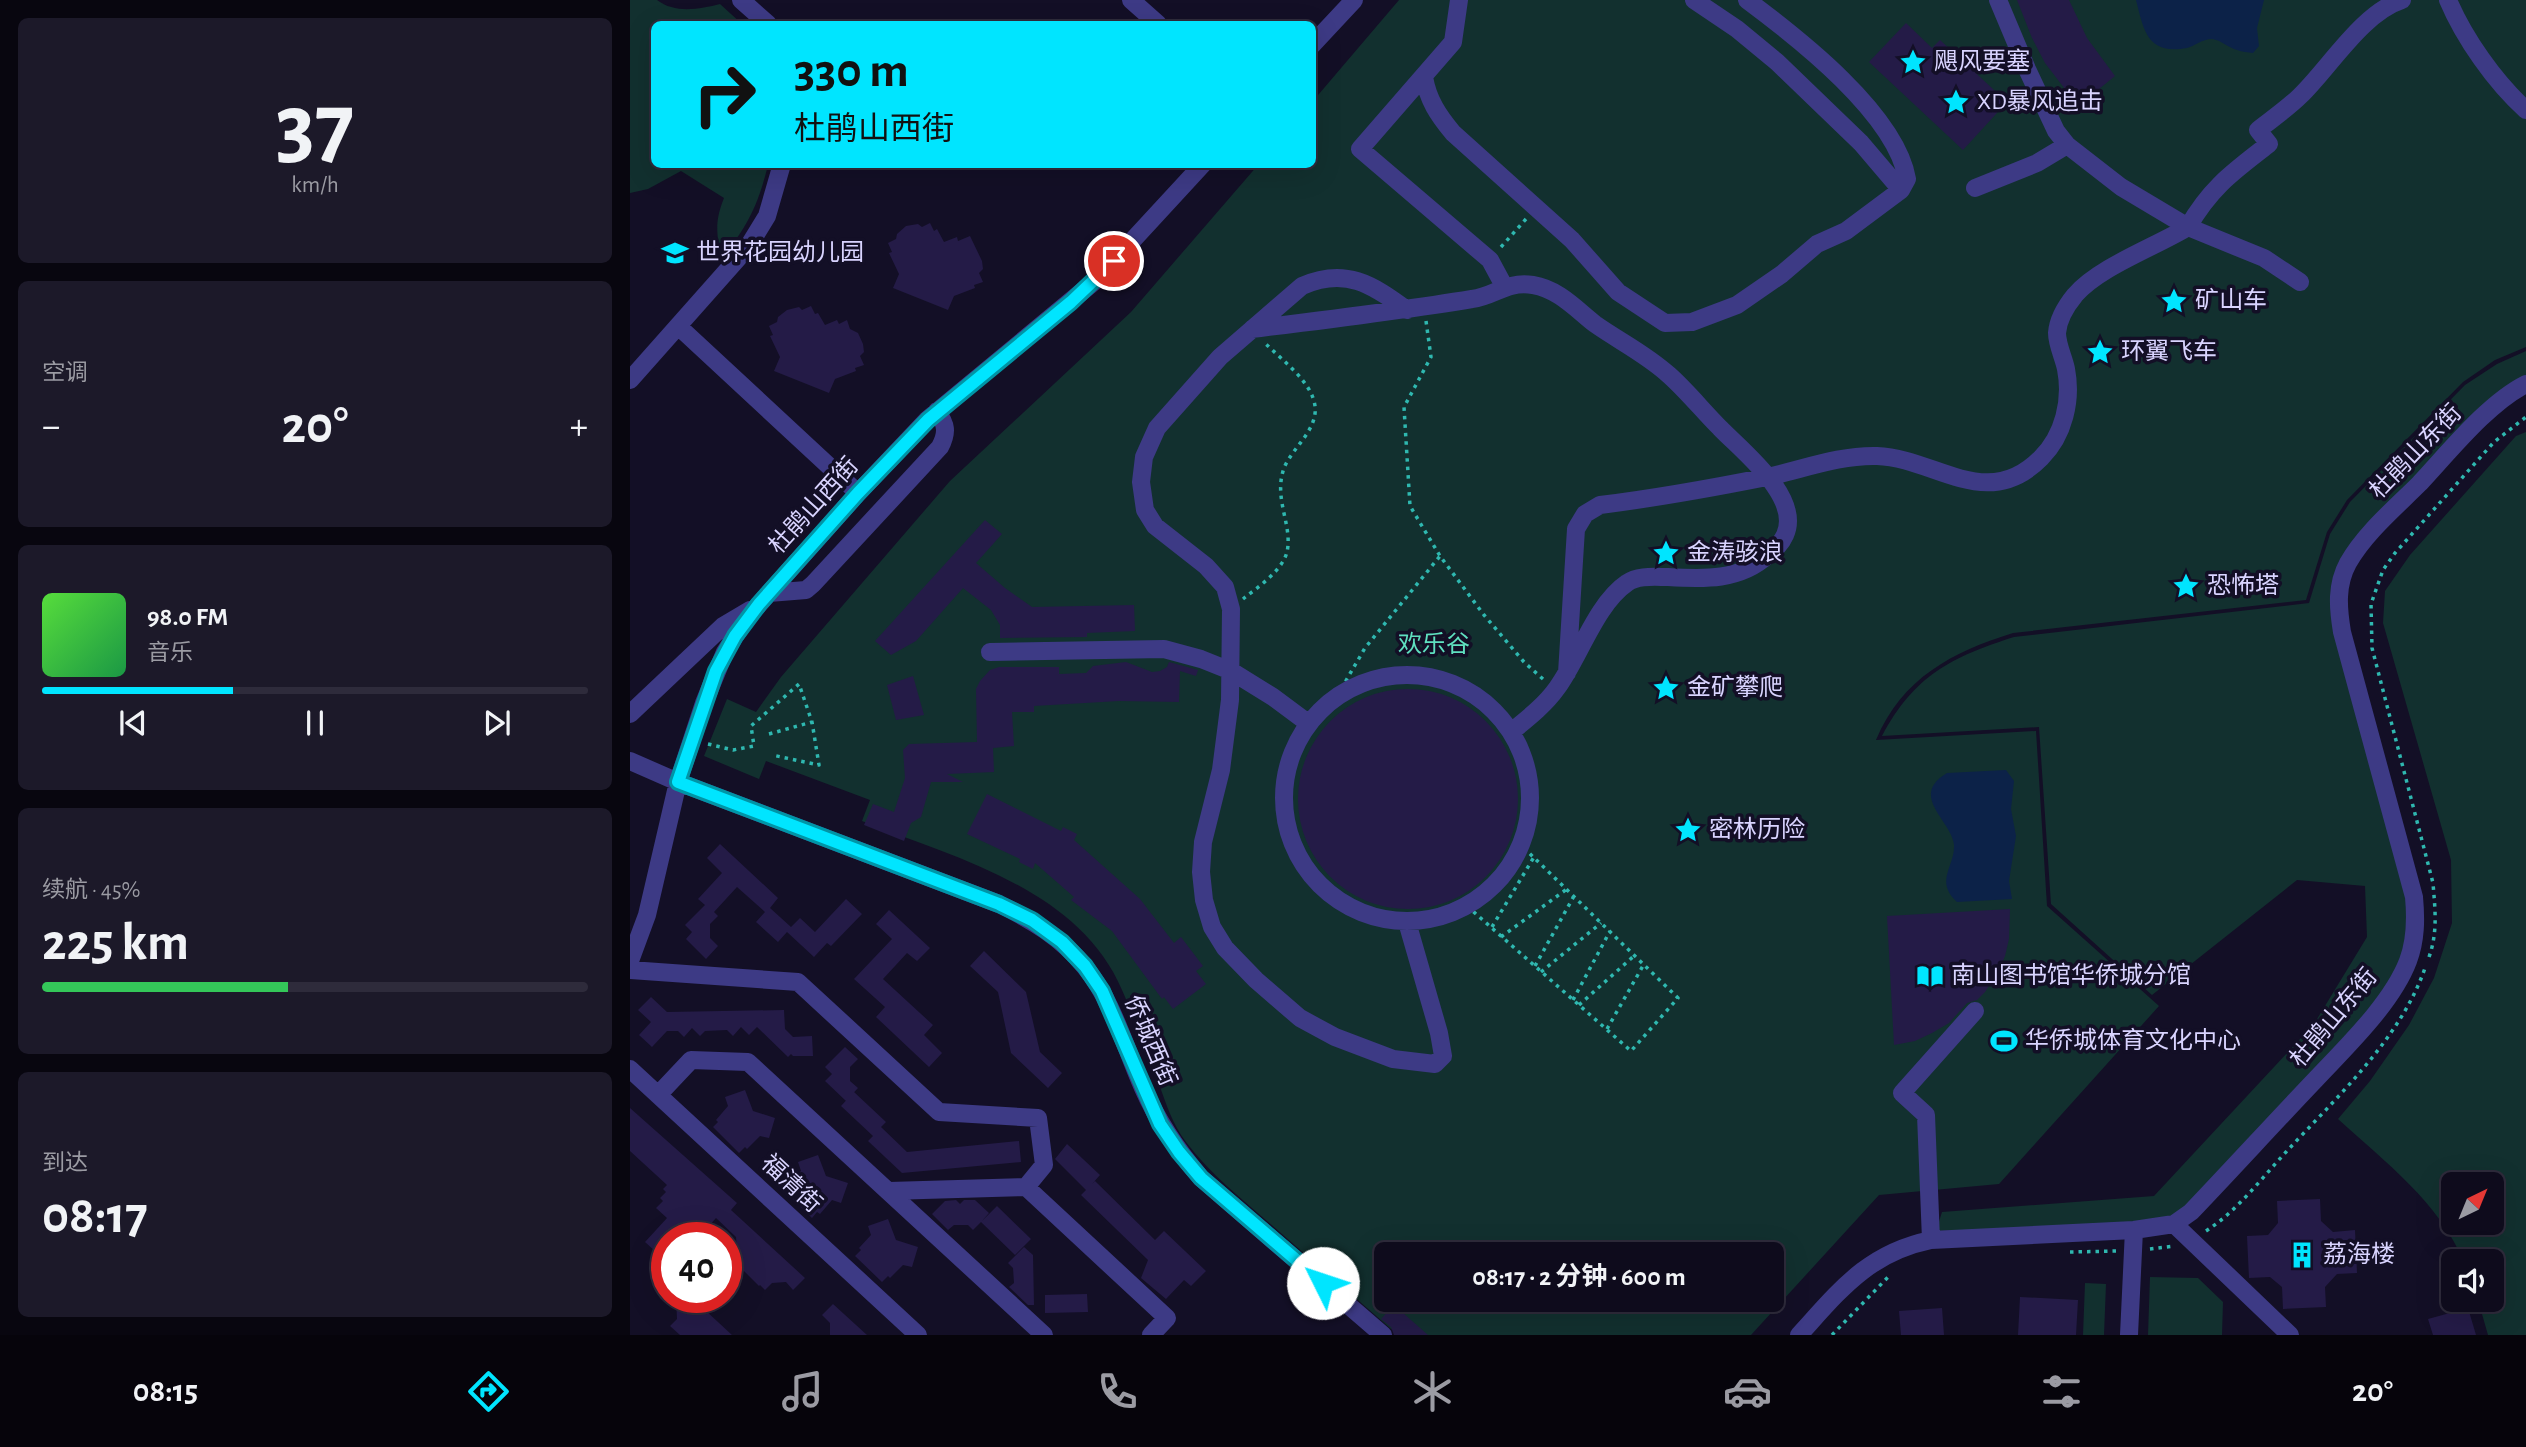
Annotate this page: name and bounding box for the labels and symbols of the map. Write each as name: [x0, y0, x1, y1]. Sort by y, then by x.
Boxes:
place icon: 飓风要塞: [1898, 47, 1928, 77]
place label: 飓风要塞: [1934, 48, 2030, 74]
place icon: XD暴风追击: [1941, 87, 1971, 117]
place label: XD暴风追击: [1977, 88, 2103, 114]
pin: [1084, 231, 1144, 291]
school or university icon: 世界花园幼儿园: [660, 238, 690, 268]
place label: 世界花园幼儿园: [696, 239, 864, 265]
place icon: 矿山车: [2159, 286, 2189, 316]
place label: 矿山车: [2195, 287, 2267, 313]
place icon: 环翼飞车: [2085, 337, 2115, 367]
place label: 环翼飞车: [2121, 338, 2217, 364]
street label: 杜鹃山东街: [2364, 399, 2466, 503]
street label: 杜鹃山西街: [763, 452, 863, 559]
place icon: 金涛骇浪: [1651, 538, 1681, 568]
place label: 金涛骇浪: [1687, 539, 1783, 565]
place icon: 恐怖塔: [2171, 571, 2201, 601]
place label: 恐怖塔: [2207, 572, 2279, 598]
park label: 欢乐谷: [1398, 631, 1470, 657]
place icon: 金矿攀爬: [1651, 673, 1681, 703]
place label: 金矿攀爬: [1687, 674, 1783, 700]
place icon: 密林历险: [1673, 815, 1703, 845]
place label: 密林历险: [1709, 816, 1805, 842]
library icon: 南山图书馆华侨城分馆: [1915, 961, 1945, 991]
place label: 南山图书馆华侨城分馆: [1951, 962, 2191, 988]
street label: 杜鹃山东街: [2285, 963, 2382, 1072]
street label: 侨城西街: [1120, 991, 1182, 1090]
sports icon: 华侨城体育文化中心: [1989, 1026, 2019, 1056]
place label: 华侨城体育文化中心: [2025, 1027, 2241, 1053]
street label: 福清街: [756, 1149, 827, 1217]
north arrow: [2441, 1172, 2504, 1236]
speed limit sign: 40: [651, 1222, 742, 1313]
building icon: 荔海楼: [2287, 1240, 2317, 1270]
place label: 荔海楼: [2323, 1241, 2395, 1267]
position arrow: [1286, 1246, 1360, 1320]

